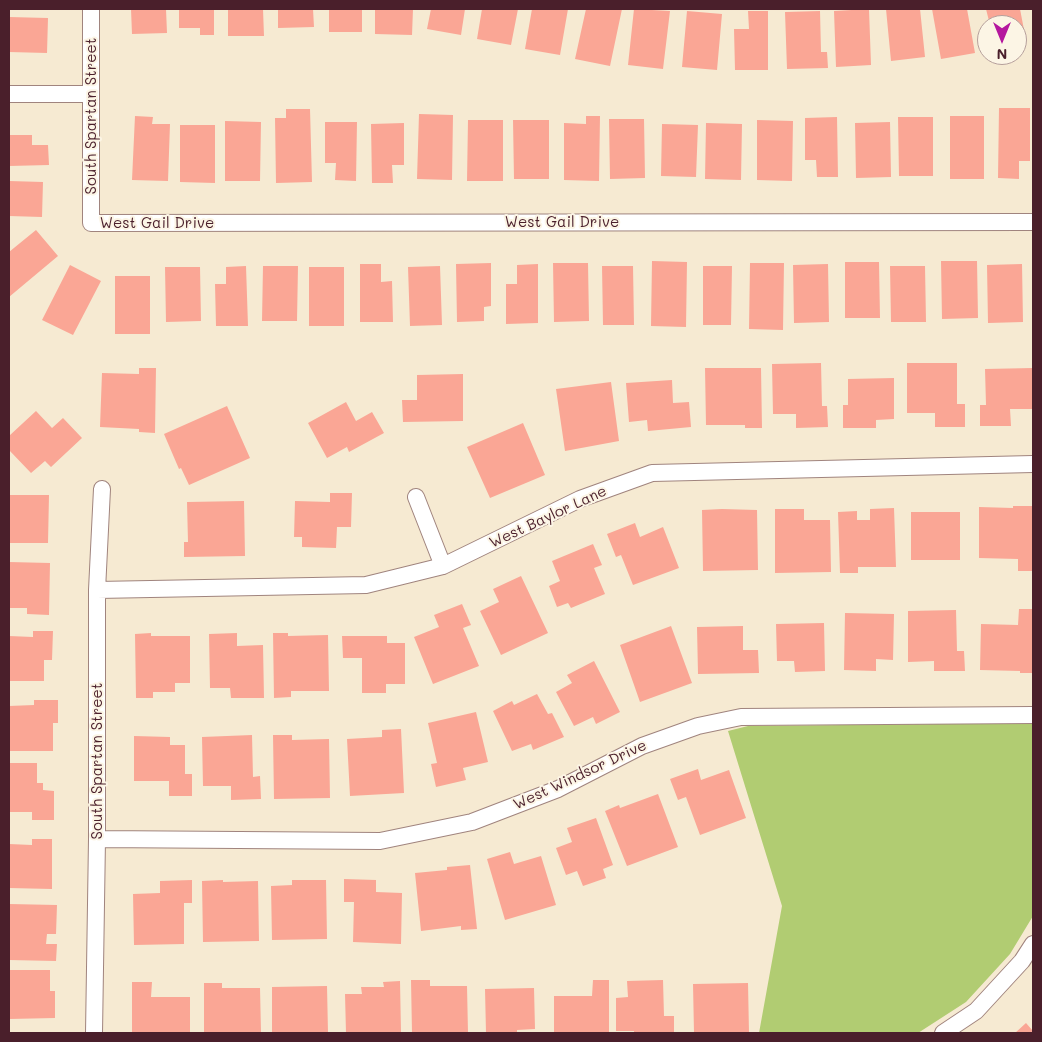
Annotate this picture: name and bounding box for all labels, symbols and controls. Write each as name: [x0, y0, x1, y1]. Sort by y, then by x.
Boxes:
north arrow: [977, 15, 1027, 65]
street label: South Spartan Street: [82, 38, 100, 194]
text: N: [997, 45, 1007, 64]
street label: West Gail Drive: [505, 213, 619, 231]
street label: West Gail Drive: [100, 214, 214, 232]
street label: West Baylor Lane: [486, 482, 610, 552]
street label: South Spartan Street: [88, 683, 106, 839]
street label: West Windsor Drive: [511, 736, 649, 814]

